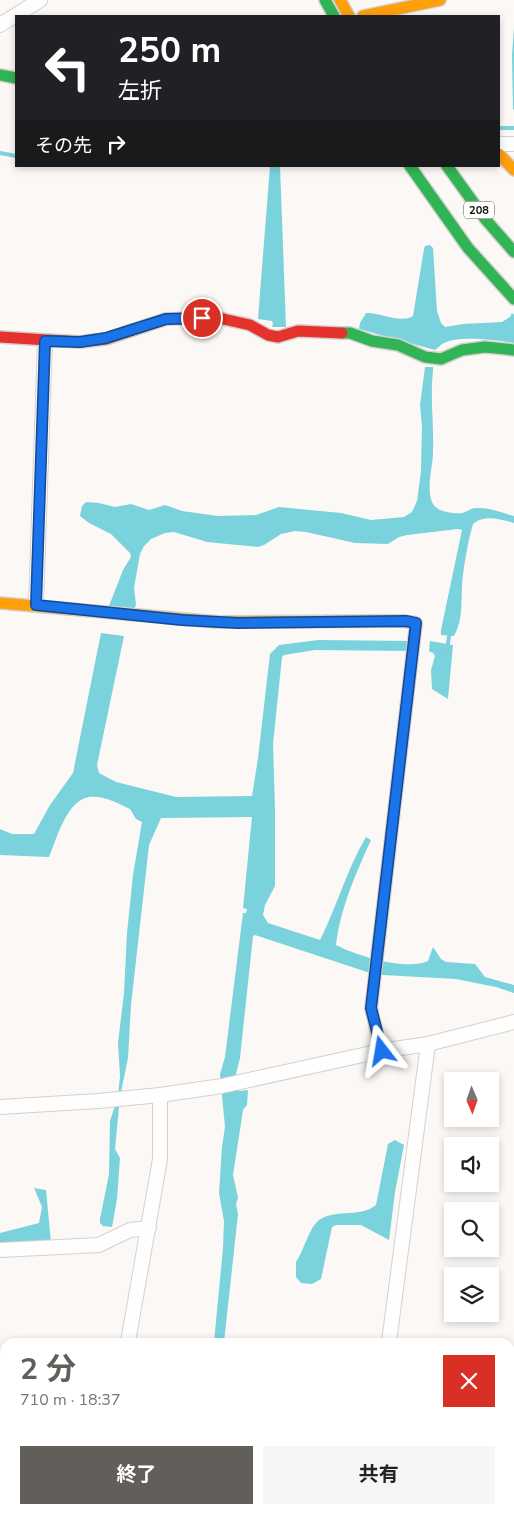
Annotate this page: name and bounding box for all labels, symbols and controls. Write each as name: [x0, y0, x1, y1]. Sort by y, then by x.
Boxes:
text: 250 m: [118, 27, 221, 74]
icon: left: [35, 35, 100, 100]
text: 左折: [118, 76, 162, 106]
icon: right: [102, 130, 130, 158]
text: その先: [35, 133, 92, 159]
road number: 208: [464, 202, 494, 218]
pin: [181, 297, 223, 339]
icon: arrive: [188, 304, 216, 332]
position arrow: [355, 1024, 407, 1076]
north arrow: [444, 1072, 499, 1128]
map controls: [444, 1072, 499, 1322]
button: sound: [444, 1137, 499, 1192]
button: search: [444, 1202, 499, 1257]
button: layers: [444, 1267, 499, 1322]
text: 2 分: [20, 1349, 76, 1390]
button: close: [443, 1355, 495, 1407]
text: 710 m · 18:37: [20, 1389, 121, 1411]
button: 終了: [20, 1446, 253, 1504]
button: 共有: [263, 1446, 495, 1504]

